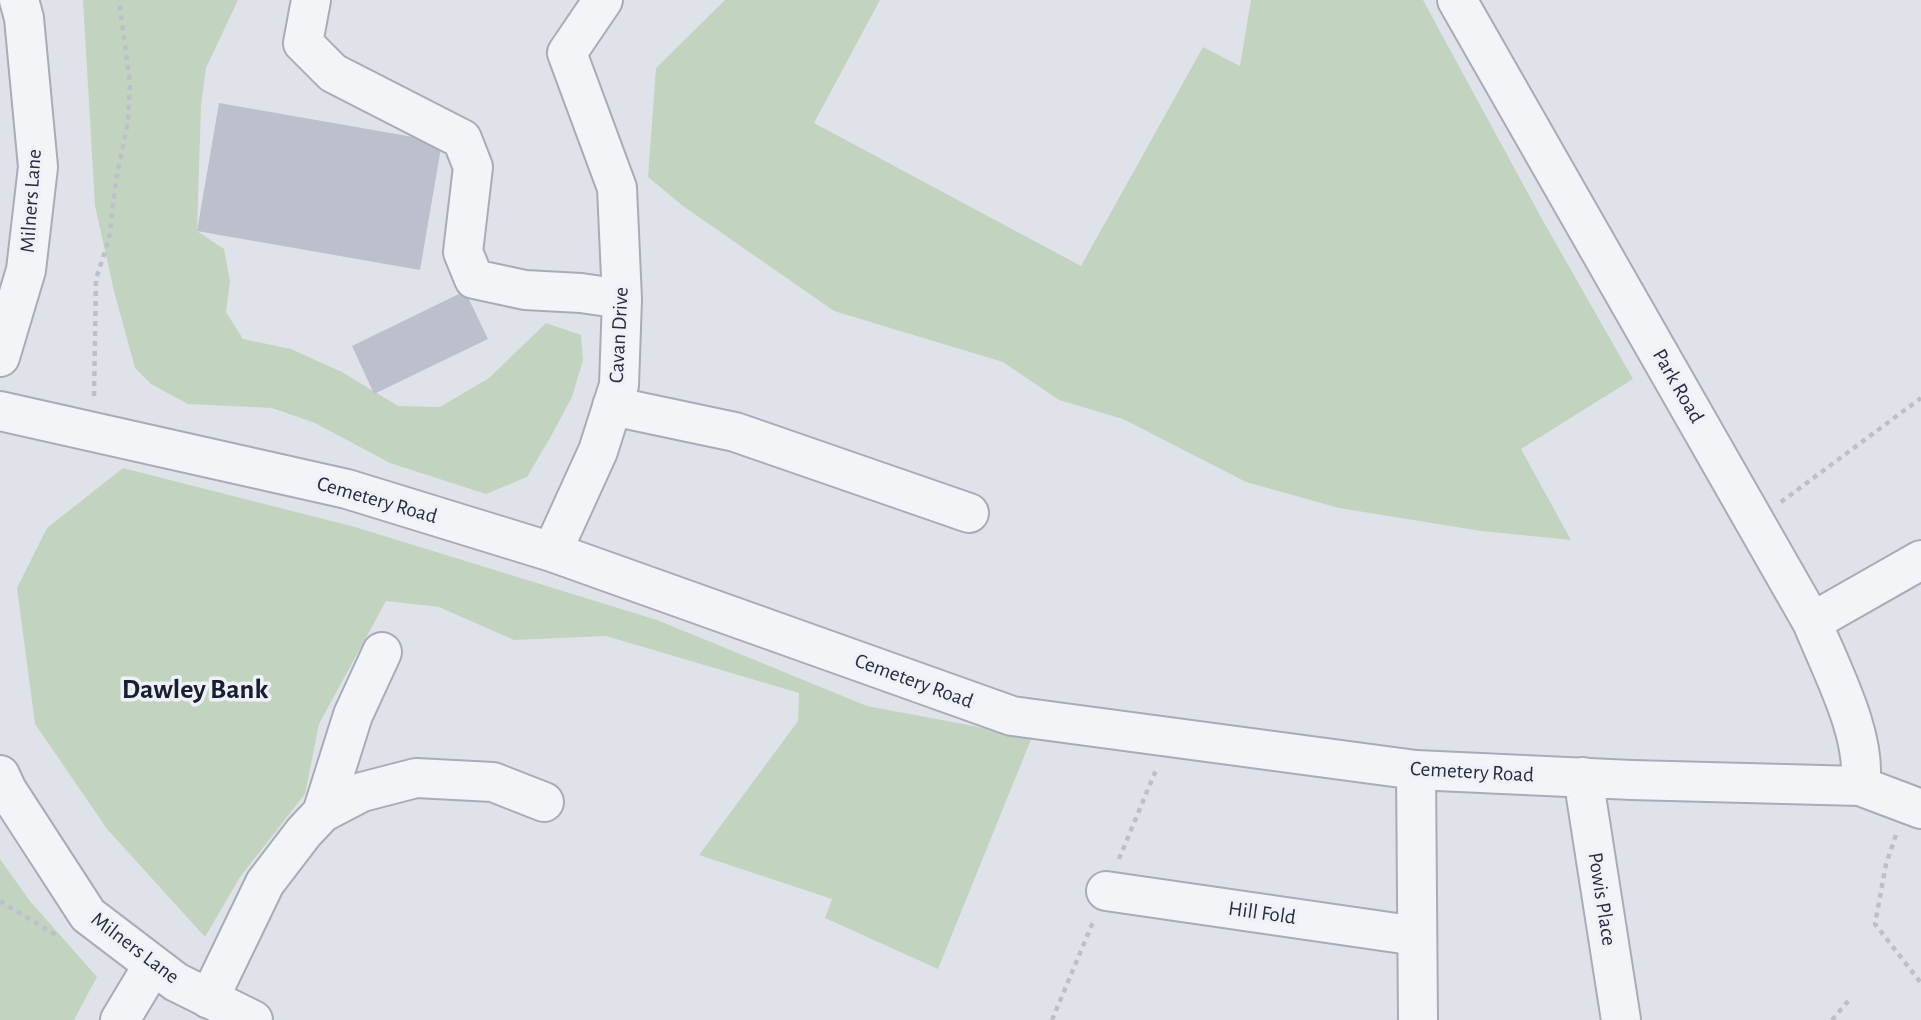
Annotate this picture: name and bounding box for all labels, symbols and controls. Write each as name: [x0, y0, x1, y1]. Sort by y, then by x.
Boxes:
street label: Milners Lane: [15, 148, 47, 254]
street label: Cavan Drive: [604, 286, 634, 384]
street label: Park Road: [1647, 344, 1709, 428]
street label: Cemetery Road: [314, 471, 440, 529]
street label: Cemetery Road: [851, 648, 977, 714]
district label: Dawley Bank: [122, 673, 268, 707]
street label: Cemetery Road: [1409, 756, 1535, 788]
street label: Powis Place: [1582, 851, 1622, 947]
street label: Hill Fold: [1227, 896, 1297, 930]
street label: Milners Lane: [86, 907, 184, 989]

